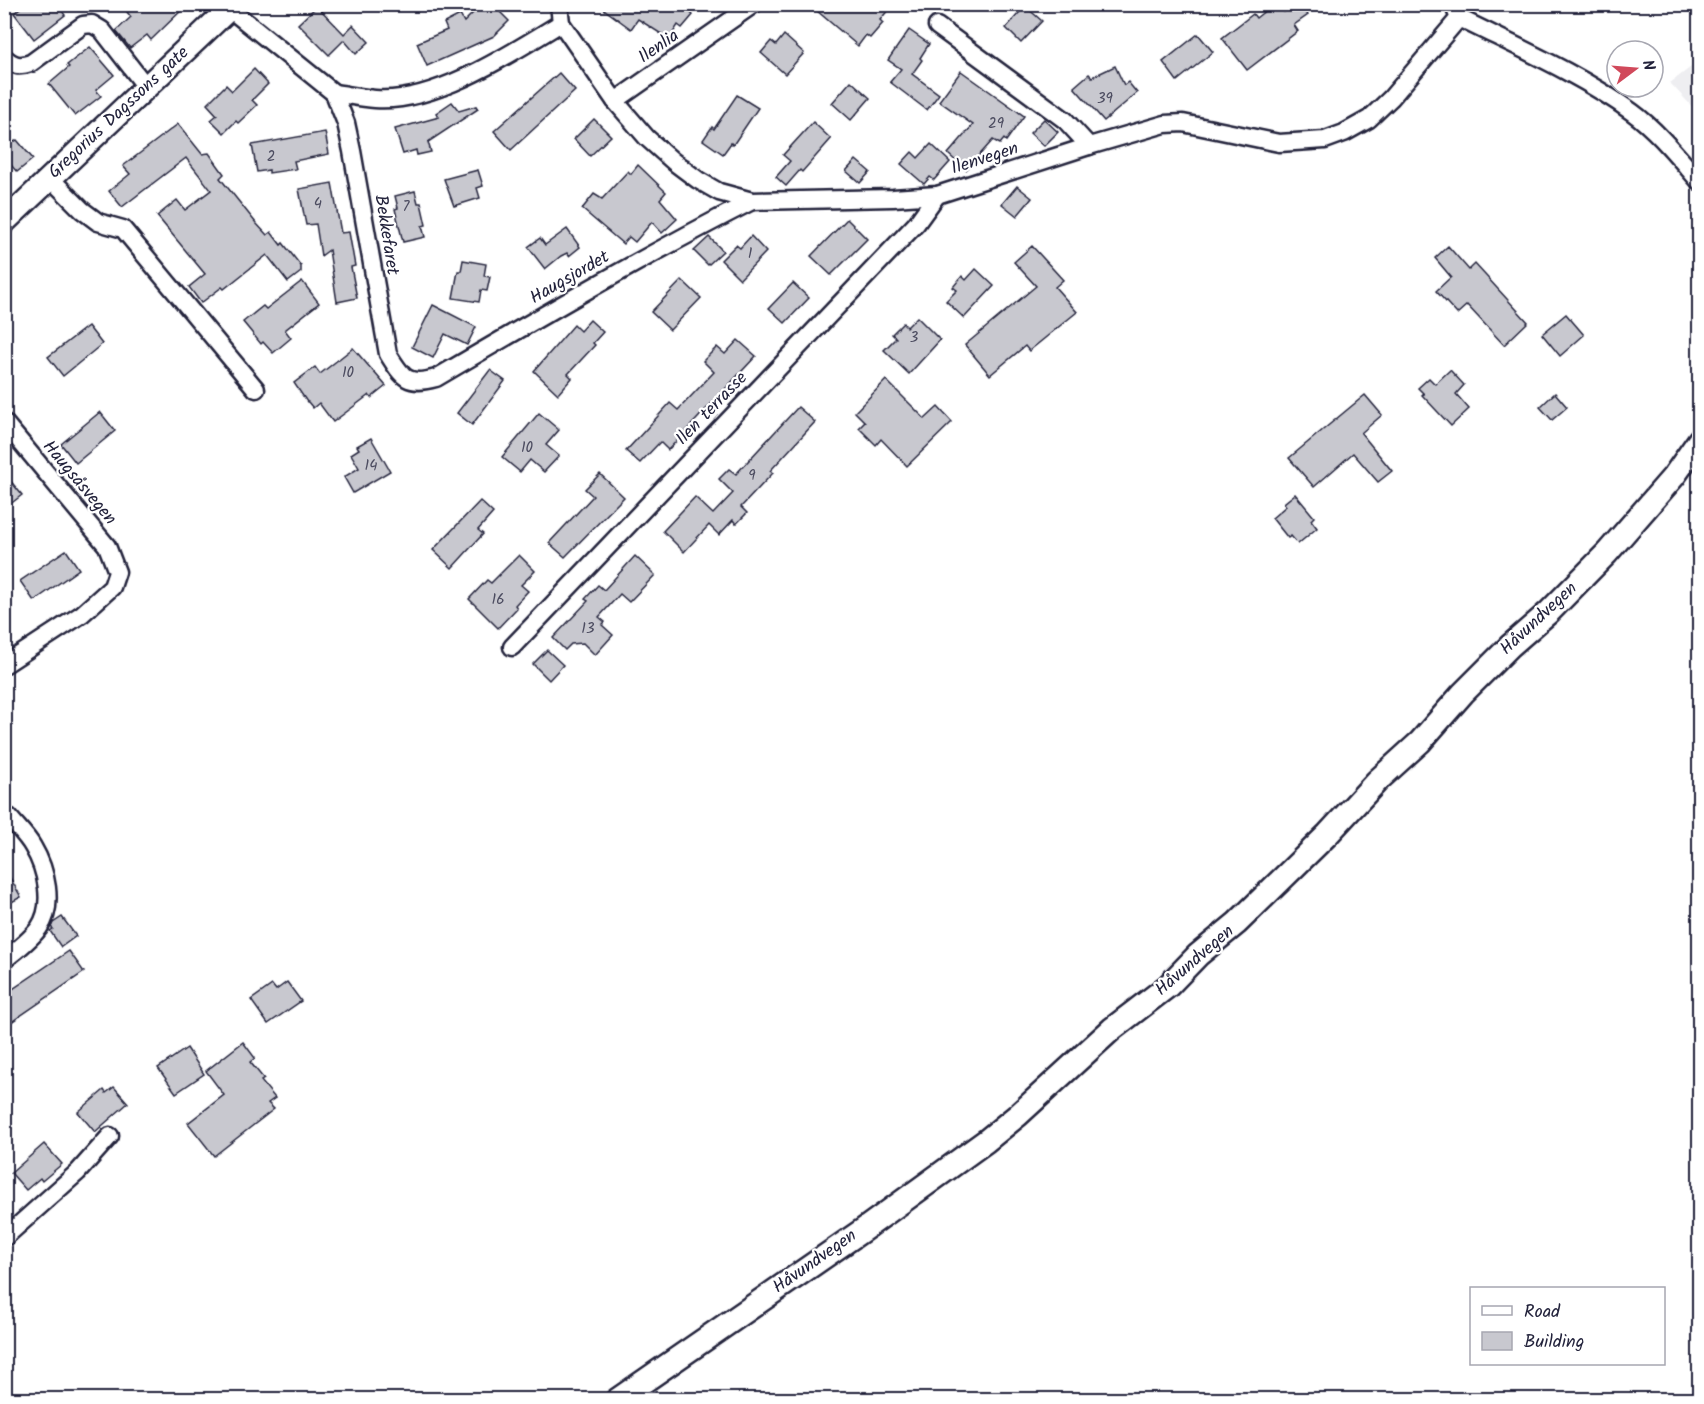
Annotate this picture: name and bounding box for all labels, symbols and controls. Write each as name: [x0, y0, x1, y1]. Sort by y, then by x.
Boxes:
street label: Ilenlia: [632, 22, 686, 72]
north arrow: [1605, 39, 1665, 99]
street label: Gregorius Dagssons gate: [42, 40, 196, 186]
text: N: [1635, 57, 1661, 74]
house number: 39: [1097, 87, 1114, 111]
house number: 29: [988, 112, 1005, 136]
street label: Ilenvegen: [947, 134, 1023, 184]
house number: 2: [267, 145, 275, 169]
house number: 4: [314, 192, 322, 216]
street label: Bekkefaret: [365, 193, 407, 278]
house number: 7: [403, 195, 411, 219]
house number: 1: [748, 242, 753, 266]
street label: Haugsjordet: [525, 243, 616, 313]
house number: 3: [910, 326, 919, 350]
house number: 10: [342, 361, 355, 385]
street label: Ilen terrasse: [669, 365, 755, 453]
street label: Haugsåsvegen: [35, 434, 123, 532]
house number: 10: [521, 436, 534, 460]
house number: 14: [365, 454, 377, 478]
house number: 9: [748, 464, 756, 488]
street label: Håvundvegen: [1494, 575, 1584, 663]
house number: 16: [491, 588, 505, 612]
house number: 13: [581, 617, 595, 641]
street label: Håvundvegen: [1149, 918, 1241, 1004]
street label: Håvundvegen: [767, 1222, 863, 1302]
legend: [1470, 1287, 1665, 1365]
text: Road: [1524, 1298, 1561, 1327]
text: Building: [1524, 1328, 1584, 1357]

